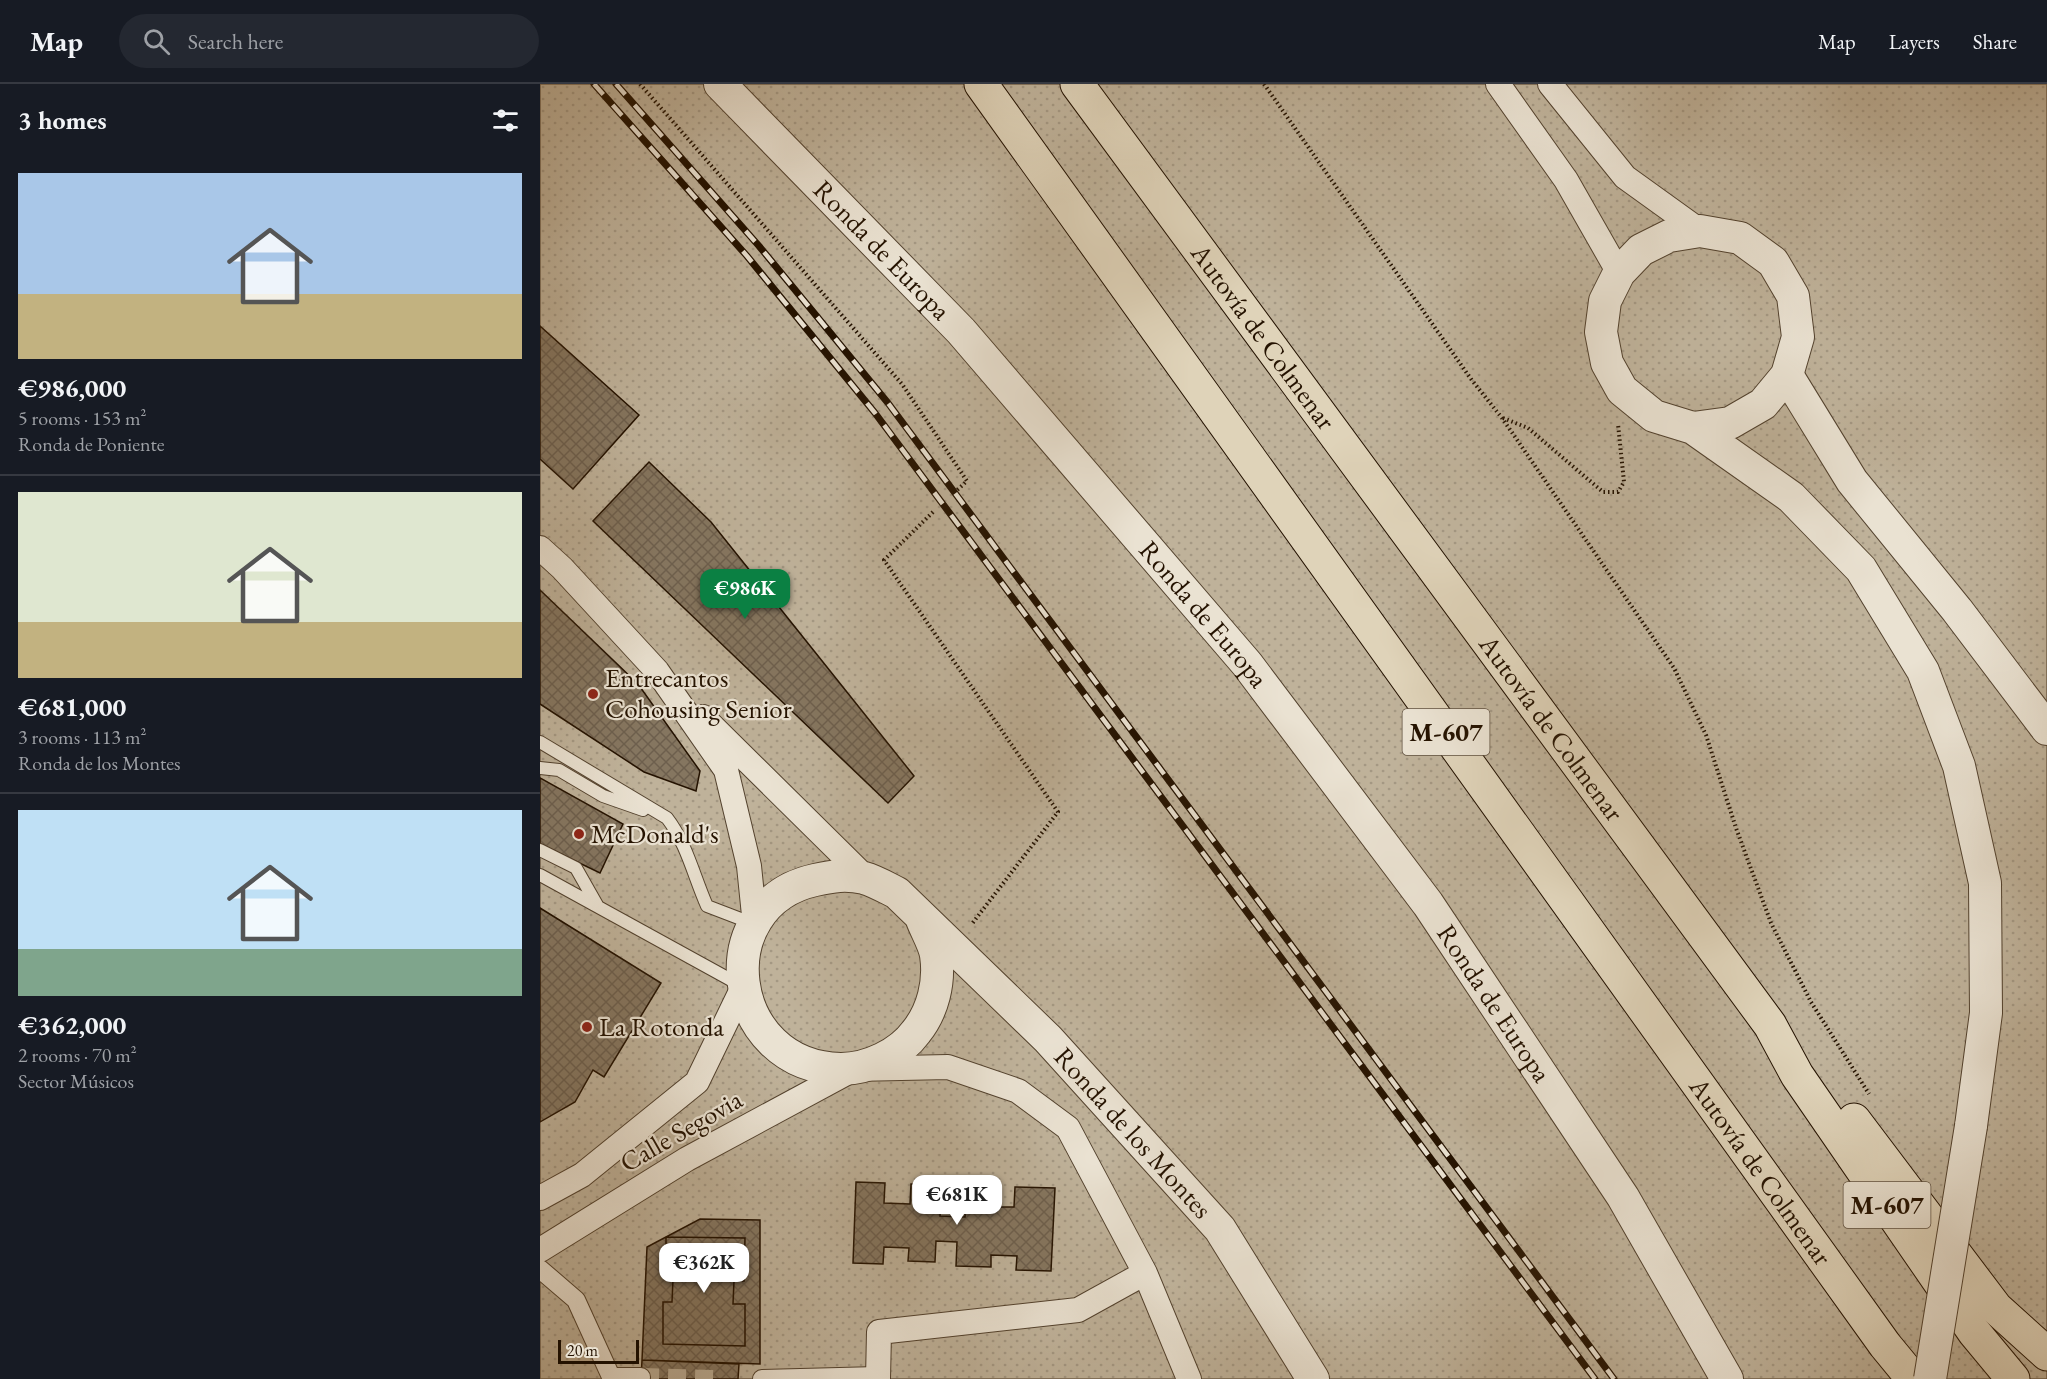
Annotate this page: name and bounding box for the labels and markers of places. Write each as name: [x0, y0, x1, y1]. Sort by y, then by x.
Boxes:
pin: €986K: [703, 569, 787, 620]
place label: Entrecantos Cohousing Senior: [605, 660, 792, 726]
marker: Entrecantos Cohousing Senior: [586, 687, 600, 701]
place label: McDonald's: [591, 816, 719, 851]
marker: McDonald's: [572, 827, 586, 841]
place label: La Rotonda: [599, 1009, 724, 1044]
marker: La Rotonda: [580, 1020, 594, 1034]
pin: €681K: [915, 1175, 999, 1226]
pin: €362K: [662, 1243, 746, 1294]

